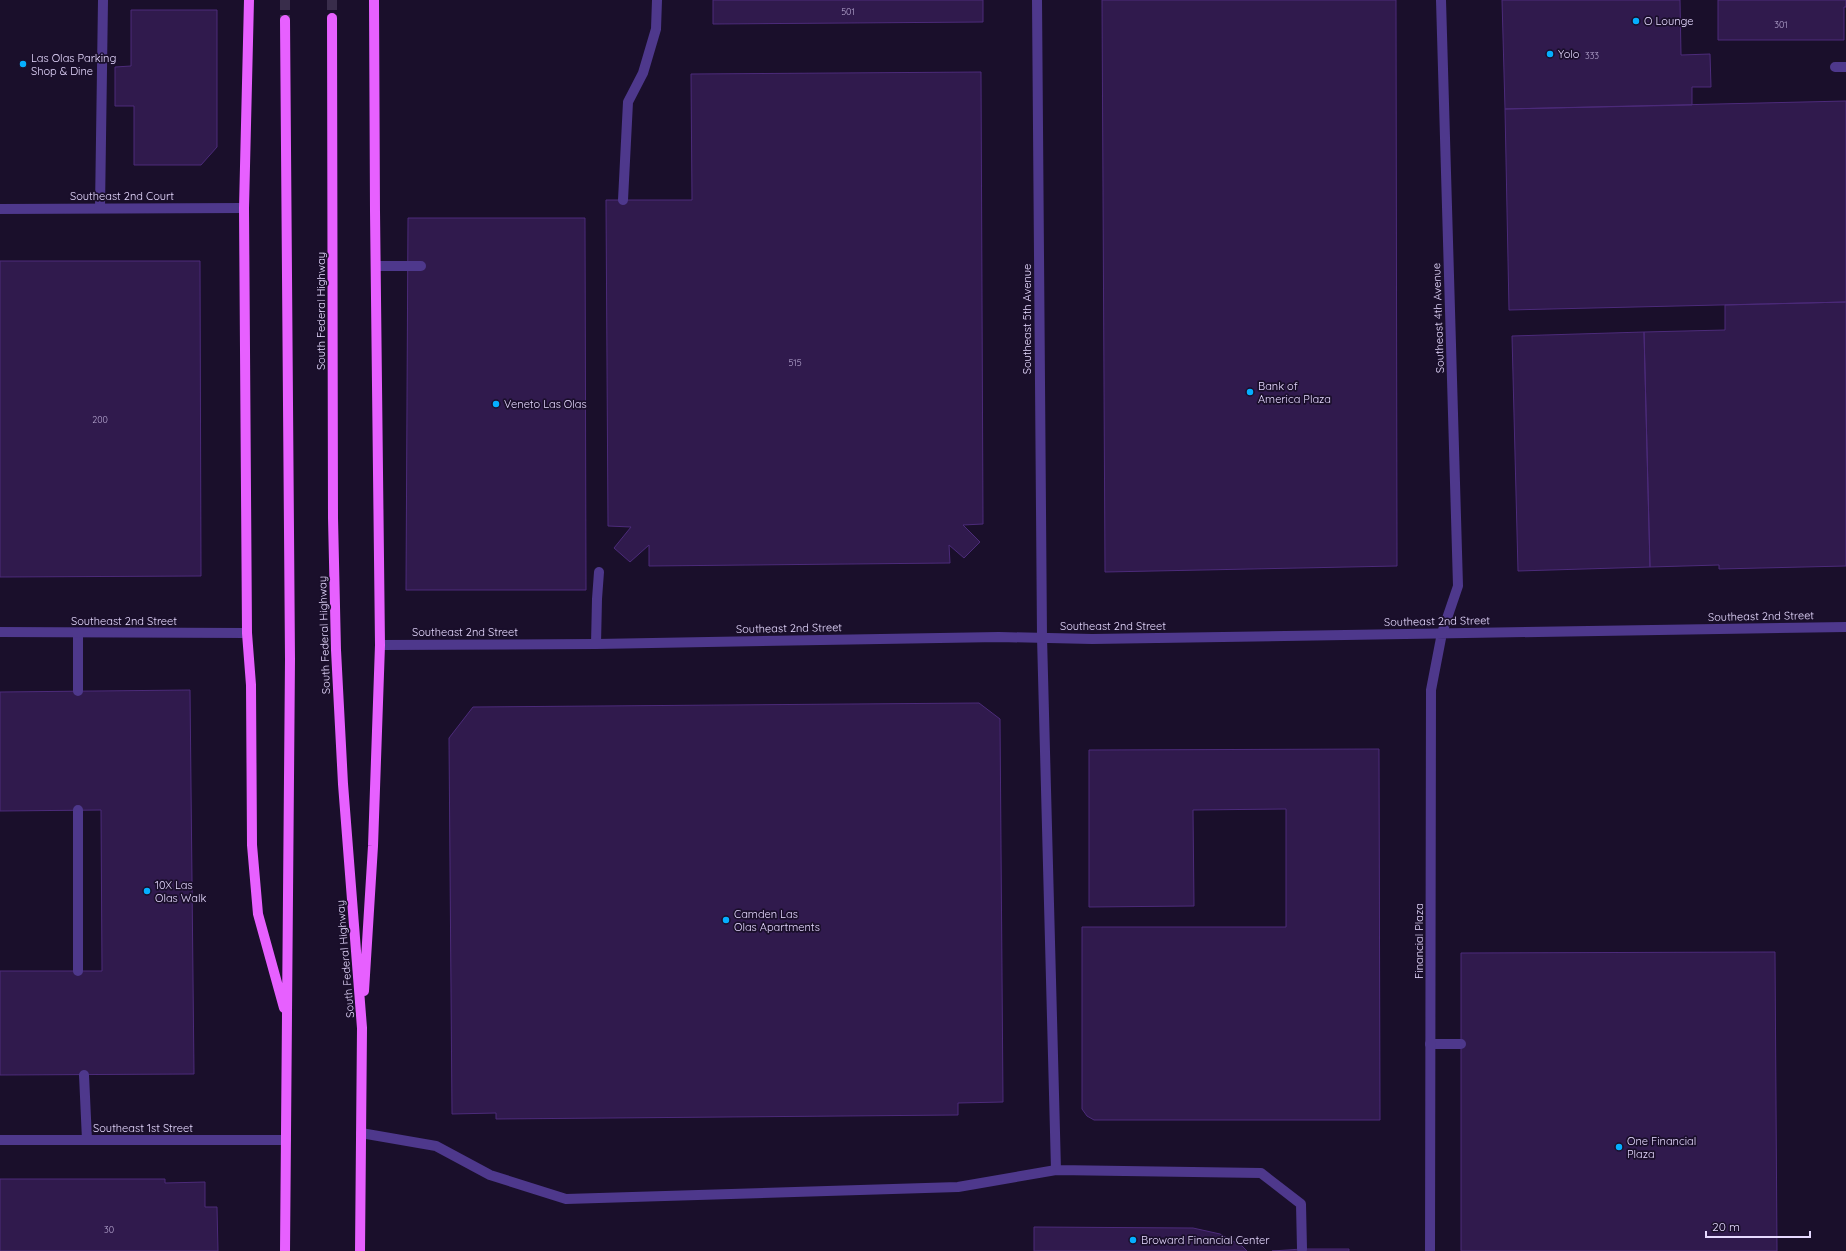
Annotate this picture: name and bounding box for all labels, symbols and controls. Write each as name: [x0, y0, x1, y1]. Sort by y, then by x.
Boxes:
house number: 501: [841, 6, 855, 17]
place label: O Lounge: [1644, 14, 1693, 28]
marker: O Lounge: [1631, 16, 1641, 26]
house number: 301: [1774, 19, 1788, 30]
place label: Yolo: [1558, 47, 1580, 61]
marker: Yolo: [1545, 49, 1555, 59]
house number: 333: [1585, 50, 1599, 61]
place label: Las Olas Parking Shop & Dine: [31, 51, 116, 78]
marker: Las Olas Parking Shop & Dine: [18, 59, 28, 69]
street label: Southeast 2nd Court: [70, 189, 174, 203]
street label: South Federal Highway: [314, 252, 328, 370]
street label: Southeast 4th Avenue: [1429, 263, 1447, 373]
street label: Southeast 5th Avenue: [1020, 264, 1034, 374]
house number: 515: [788, 357, 802, 368]
place label: Bank of America Plaza: [1258, 379, 1331, 406]
marker: Bank of America Plaza: [1245, 387, 1255, 397]
place label: Veneto Las Olas: [504, 397, 587, 411]
marker: Veneto Las Olas: [491, 399, 501, 409]
house number: 200: [92, 414, 108, 425]
street label: South Federal Highway: [315, 576, 333, 694]
street label: Southeast 2nd Street: [1708, 608, 1814, 624]
street label: Southeast 2nd Street: [1384, 613, 1490, 629]
street label: Southeast 2nd Street: [71, 614, 177, 628]
street label: Southeast 2nd Street: [1060, 619, 1166, 633]
street label: Southeast 2nd Street: [736, 620, 842, 636]
street label: Southeast 2nd Street: [412, 625, 518, 639]
place label: 10X Las Olas Walk: [155, 878, 207, 905]
marker: 10X Las Olas Walk: [142, 886, 152, 896]
street label: South Federal Highway: [333, 900, 357, 1018]
street label: Financial Plaza: [1412, 903, 1426, 979]
place label: Camden Las Olas Apartments: [734, 907, 820, 934]
marker: Camden Las Olas Apartments: [721, 915, 731, 925]
street label: Southeast 1st Street: [93, 1121, 193, 1135]
place label: One Financial Plaza: [1627, 1134, 1696, 1161]
marker: One Financial Plaza: [1614, 1142, 1624, 1152]
scale bar: [1706, 1213, 1810, 1239]
text: 20 m: [1712, 1219, 1740, 1234]
house number: 30: [104, 1224, 114, 1235]
place label: Broward Financial Center: [1141, 1233, 1270, 1247]
marker: Broward Financial Center: [1128, 1235, 1138, 1245]

